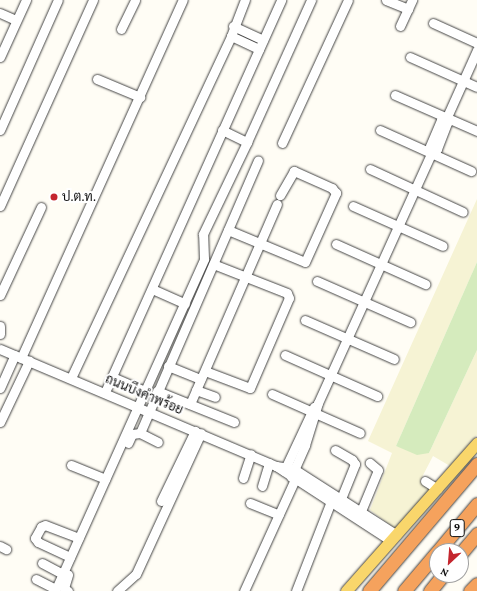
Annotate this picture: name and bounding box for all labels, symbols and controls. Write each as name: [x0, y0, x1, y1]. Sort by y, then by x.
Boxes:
place label: ป.ต.ท.: [62, 189, 96, 205]
marker: ป.ต.ท.: [49, 192, 59, 202]
street label: ถนนบึงคำพร้อย: [103, 372, 185, 418]
road number: 9: [449, 518, 465, 538]
north arrow: [429, 543, 469, 583]
text: N: [438, 566, 450, 580]

